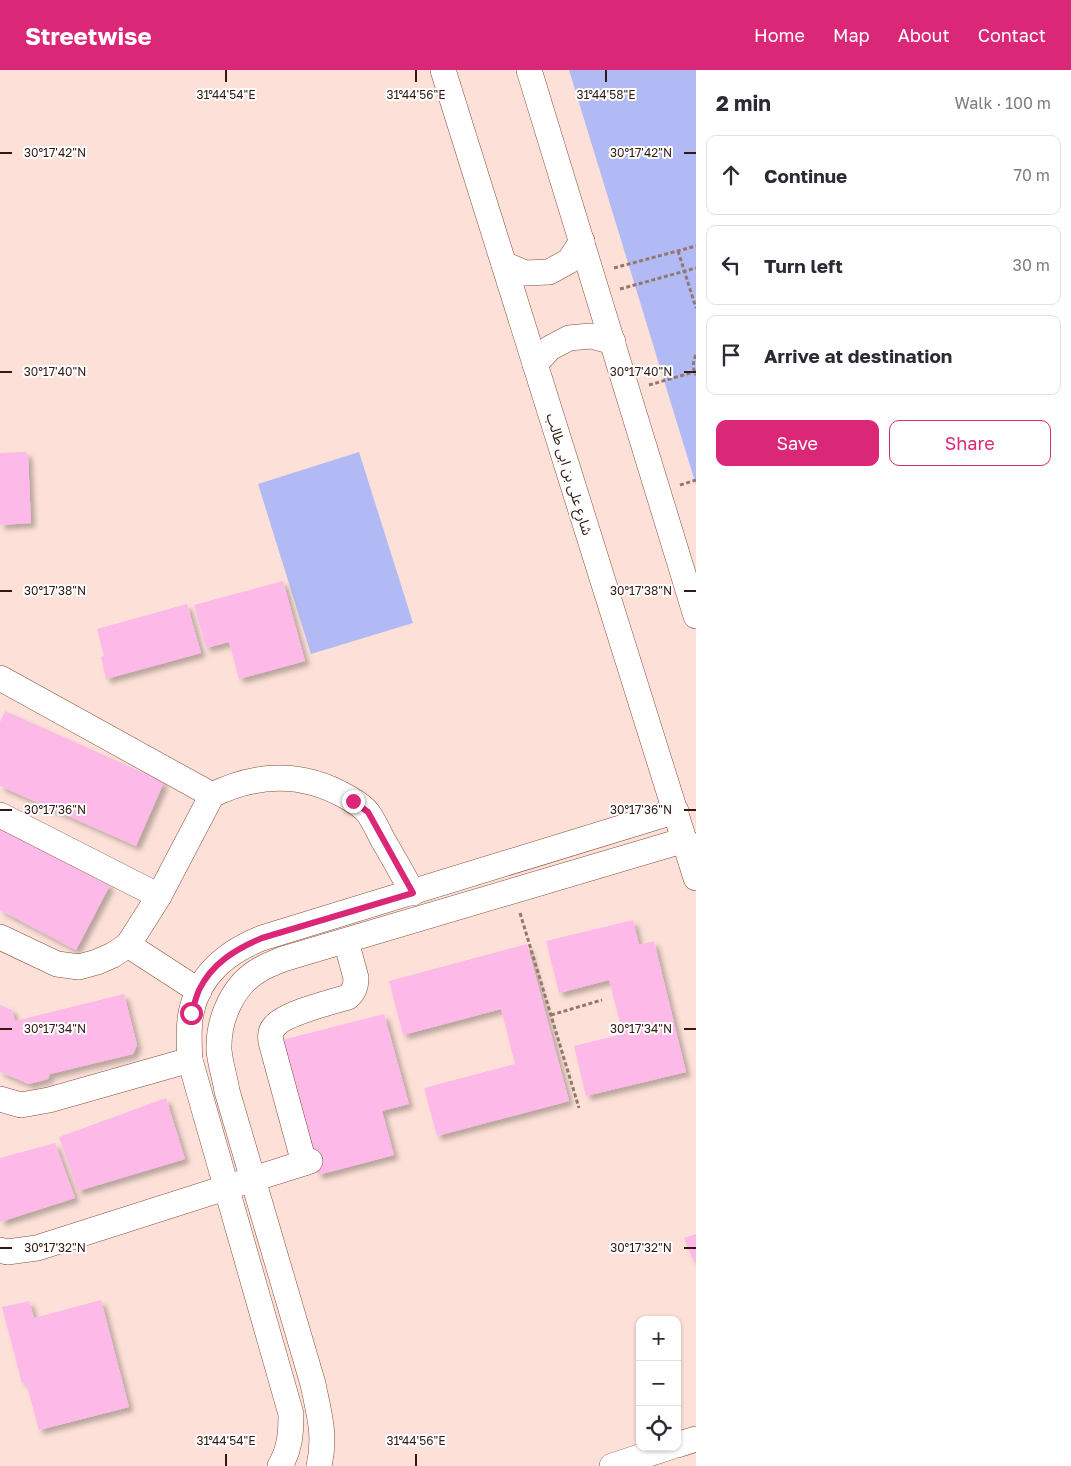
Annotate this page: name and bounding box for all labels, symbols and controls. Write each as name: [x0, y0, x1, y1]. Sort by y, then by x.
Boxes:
text: Streetwise: [25, 21, 152, 50]
text: Home: [754, 24, 805, 46]
text: Map: [833, 24, 870, 46]
text: About: [898, 24, 950, 46]
text: Contact: [978, 24, 1046, 46]
text: 31°44'54"E: [196, 87, 256, 102]
text: 31°44'56"E: [387, 87, 445, 102]
text: 31°44'58"E: [576, 87, 636, 102]
text: 2 min: [716, 90, 771, 116]
text: Walk · 100 m: [955, 93, 1051, 113]
text: 30°17'42"N: [24, 145, 86, 160]
text: 30°17'42"N: [610, 145, 672, 160]
icon: ahead: [717, 161, 745, 189]
text: Continue: [764, 164, 847, 187]
text: 70 m: [1013, 165, 1050, 185]
icon: left: [717, 251, 745, 279]
text: Turn left: [764, 254, 843, 277]
text: 30 m: [1013, 255, 1050, 275]
icon: arrive: [717, 341, 745, 369]
text: Arrive at destination: [764, 344, 952, 367]
text: 30°17'40"N: [24, 364, 86, 379]
text: 30°17'40"N: [610, 364, 672, 379]
street label: شارع على بن ابى طالب: [540, 411, 597, 538]
button: Save: [716, 420, 879, 466]
button: Share: [889, 420, 1051, 466]
text: 30°17'38"N: [24, 583, 86, 598]
text: 30°17'38"N: [610, 583, 672, 598]
route end: [342, 790, 365, 813]
text: 30°17'36"N: [24, 802, 86, 817]
text: 30°17'36"N: [610, 802, 672, 817]
route start: [180, 1002, 203, 1025]
text: 30°17'34"N: [24, 1021, 86, 1036]
text: 30°17'34"N: [610, 1021, 672, 1036]
text: 30°17'32"N: [24, 1240, 86, 1255]
text: 30°17'32"N: [610, 1240, 672, 1255]
map controls: [636, 1316, 681, 1451]
button: +: [636, 1316, 681, 1361]
button: −: [636, 1361, 681, 1406]
button: locate: [636, 1406, 681, 1451]
text: 31°44'54"E: [196, 1433, 256, 1448]
text: 31°44'56"E: [387, 1433, 445, 1448]

